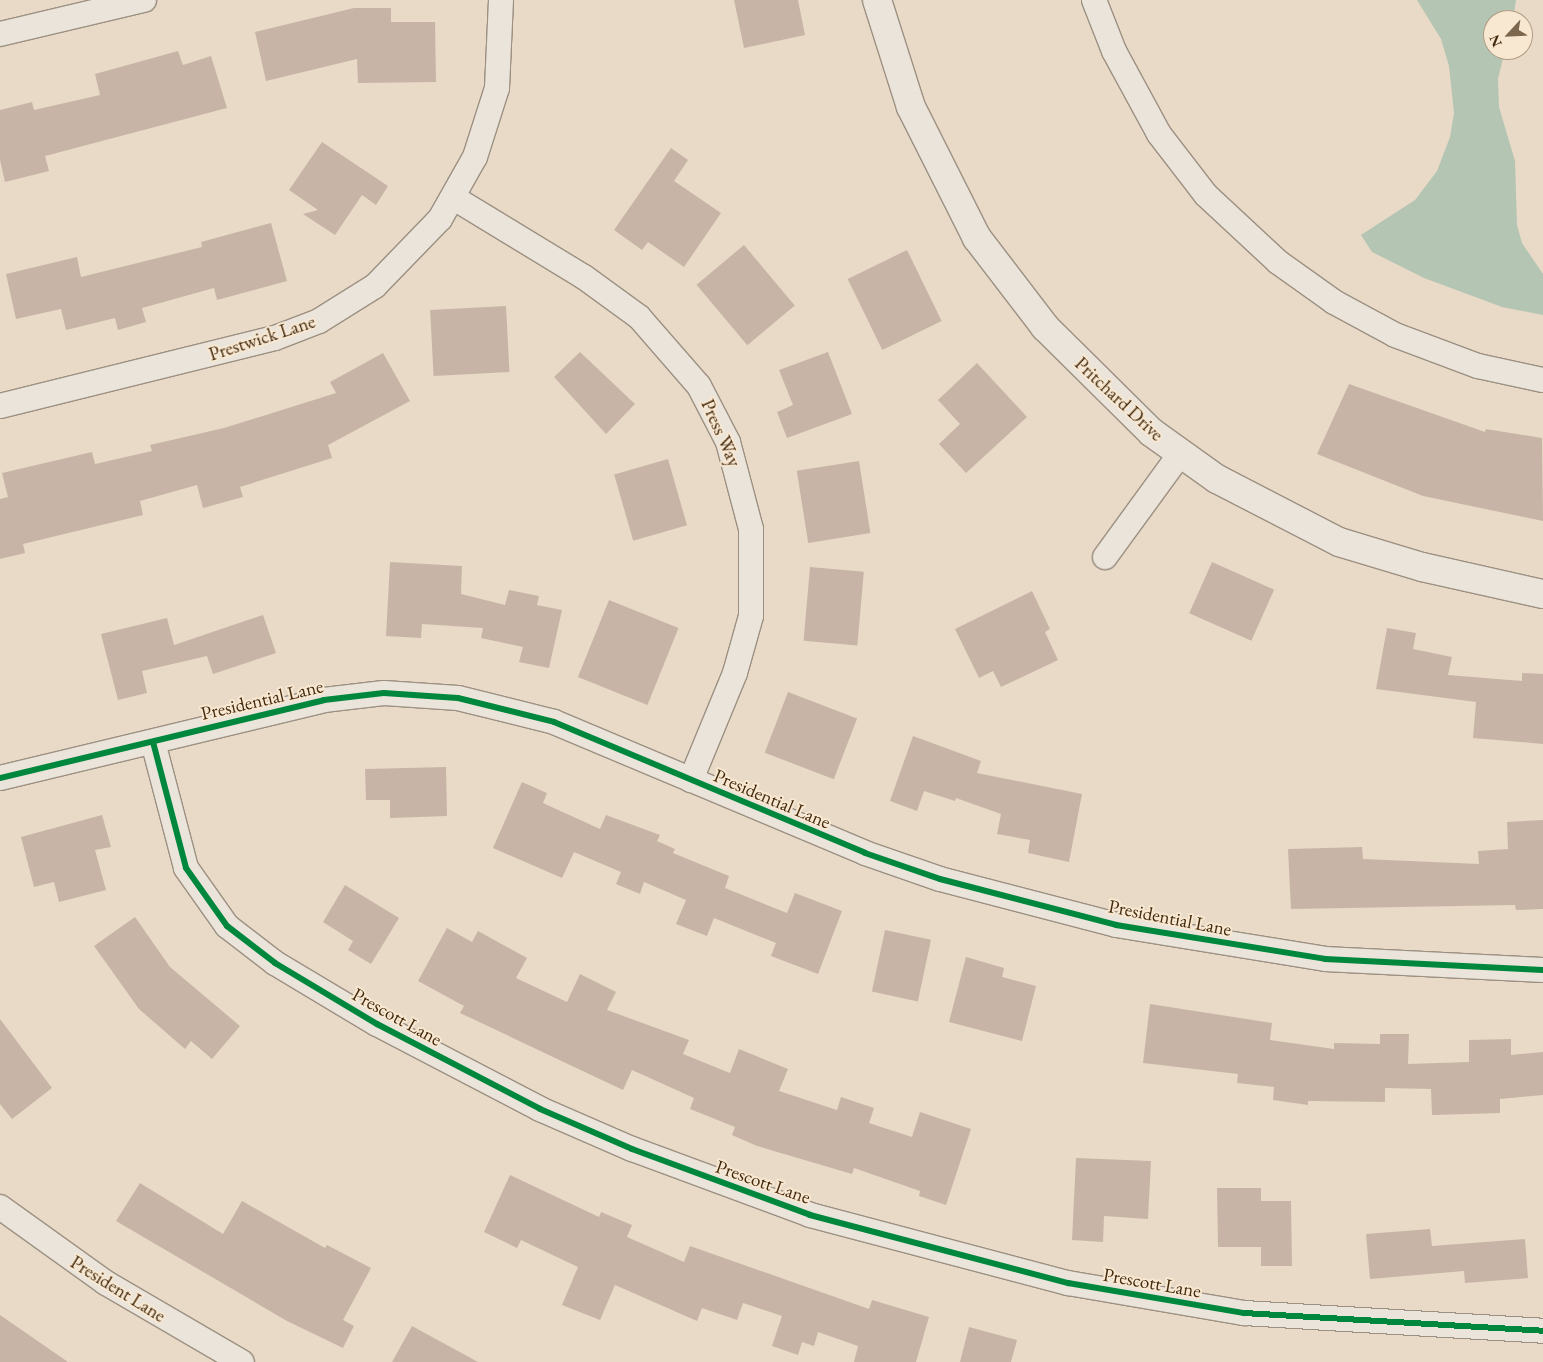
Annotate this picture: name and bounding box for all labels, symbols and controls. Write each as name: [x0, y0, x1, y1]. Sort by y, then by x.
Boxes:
north arrow: [1483, 10, 1533, 60]
text: N: [1485, 32, 1506, 50]
street label: Prestwick Lane: [206, 310, 318, 366]
street label: Pritchard Drive: [1070, 352, 1168, 446]
street label: Press Way: [696, 396, 746, 470]
street label: Presidential Lane: [199, 675, 325, 725]
street label: Presidential Lane: [710, 764, 834, 834]
street label: Presidential Lane: [1107, 895, 1233, 941]
street label: Prescott Lane: [348, 983, 446, 1051]
street label: Prescott Lane: [712, 1155, 814, 1209]
street label: President Lane: [66, 1251, 170, 1327]
street label: Prescott Lane: [1101, 1263, 1203, 1303]

